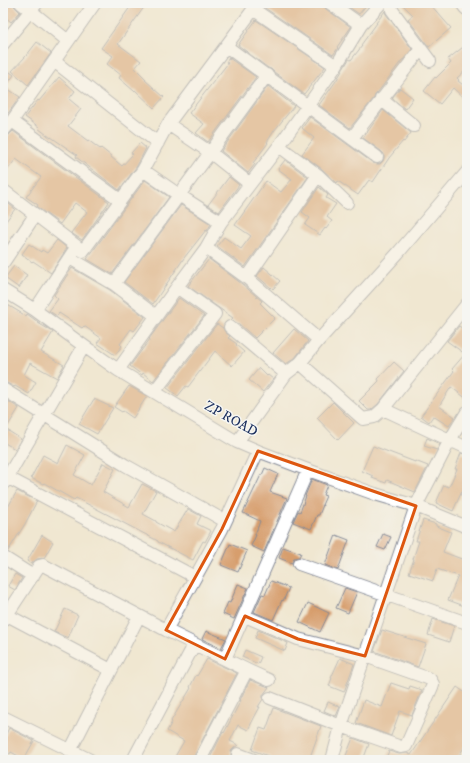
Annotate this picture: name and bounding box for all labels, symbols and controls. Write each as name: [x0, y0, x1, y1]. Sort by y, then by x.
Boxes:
street label: ZP ROAD: [201, 397, 261, 441]

